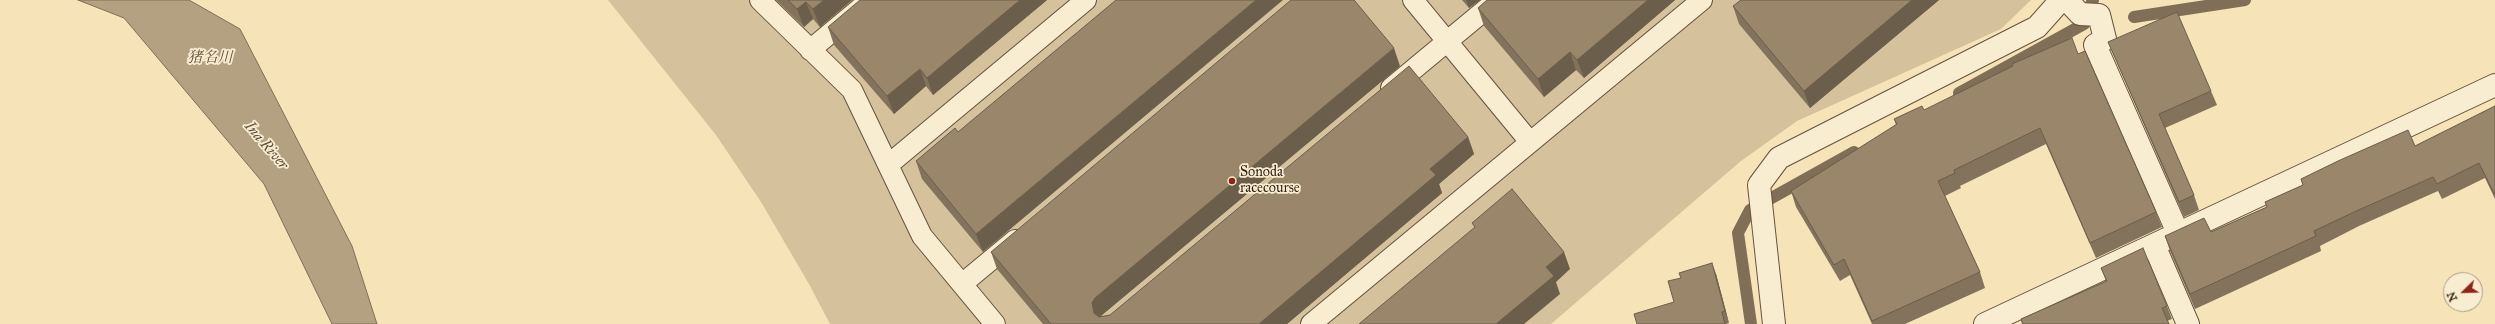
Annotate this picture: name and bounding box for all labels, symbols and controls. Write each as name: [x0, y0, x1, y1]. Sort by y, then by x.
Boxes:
water label: 猪名川: [188, 49, 232, 67]
water label: Ina River: [240, 118, 292, 174]
place label: Sonoda racecourse: [1240, 165, 1300, 198]
marker: Sonoda racecourse: [1227, 176, 1237, 186]
north arrow: [2443, 272, 2483, 312]
text: N: [2445, 290, 2460, 303]

